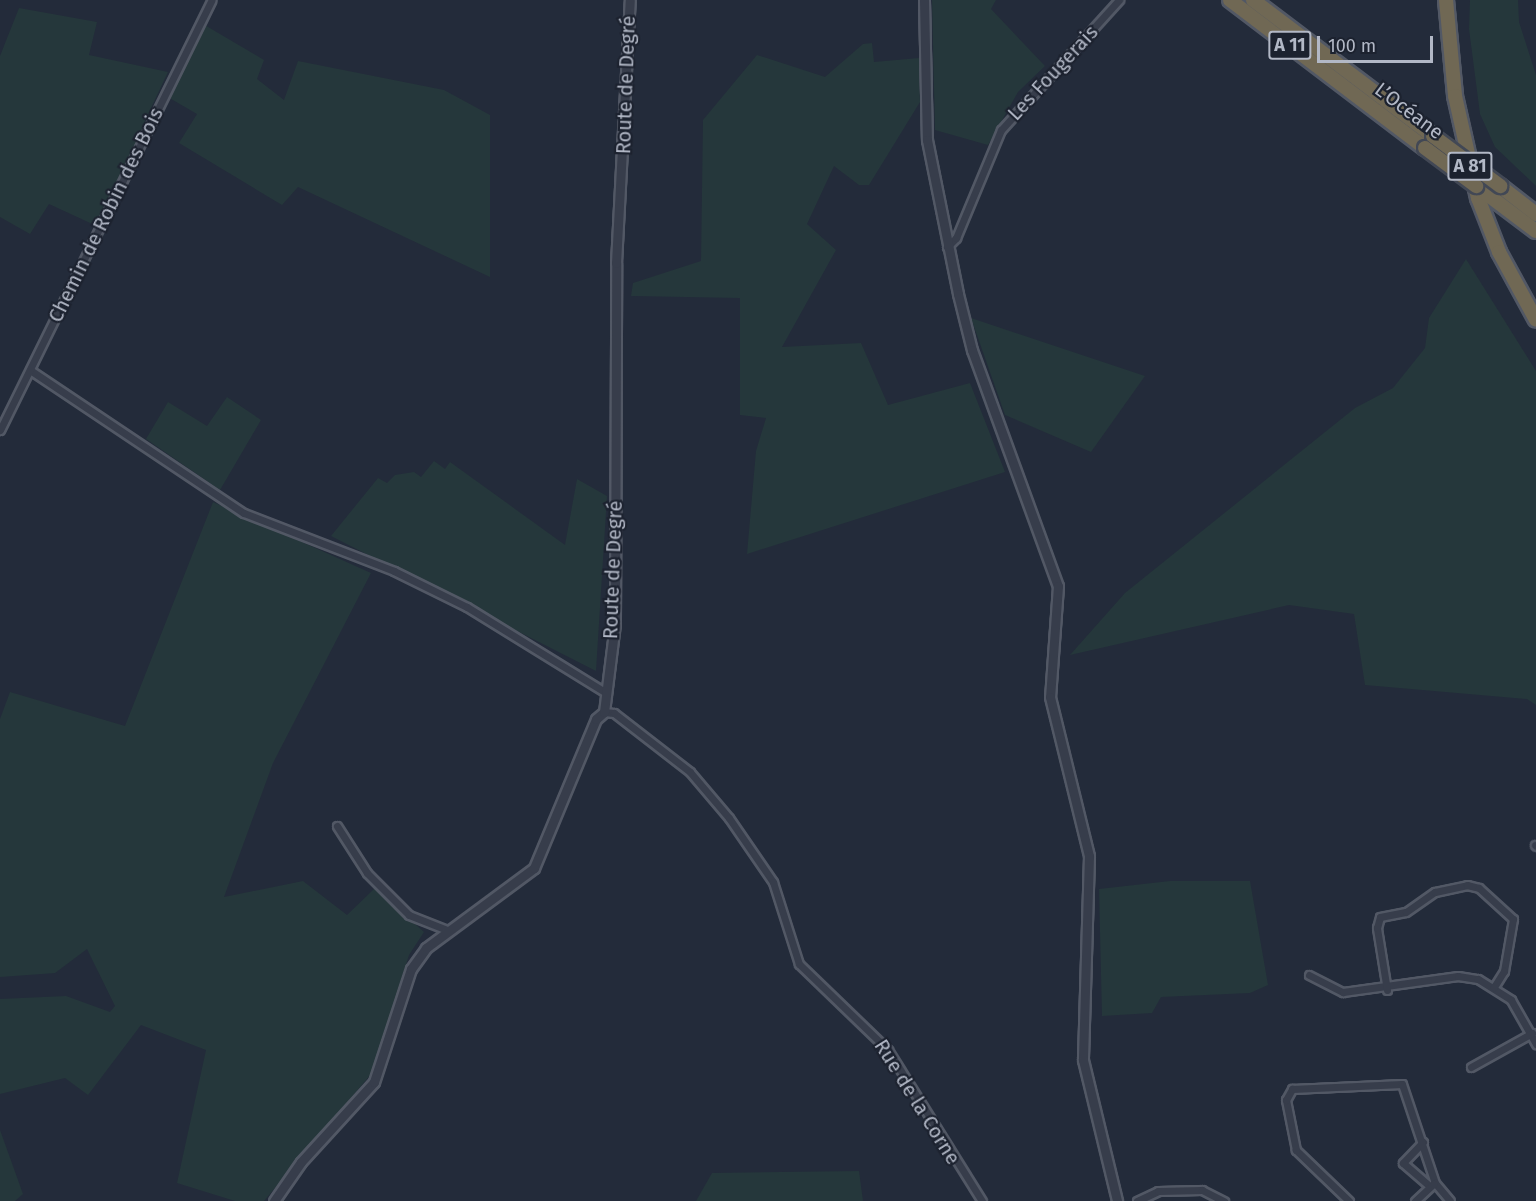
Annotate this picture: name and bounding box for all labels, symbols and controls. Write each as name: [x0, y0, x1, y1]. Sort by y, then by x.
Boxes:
street label: Route de Degré: [612, 15, 640, 155]
street label: Les Fougerais: [1003, 20, 1103, 126]
scale bar: [1320, 24, 1436, 62]
road number: A 11: [1268, 30, 1312, 60]
text: 100 m: [1328, 35, 1376, 57]
street label: L’Océane: [1370, 77, 1448, 145]
street label: Chemin de Robin des Bois: [44, 104, 168, 326]
road number: A 81: [1446, 151, 1494, 181]
street label: Route de Degré: [599, 500, 627, 640]
street label: Rue de la Corne: [869, 1035, 965, 1169]

